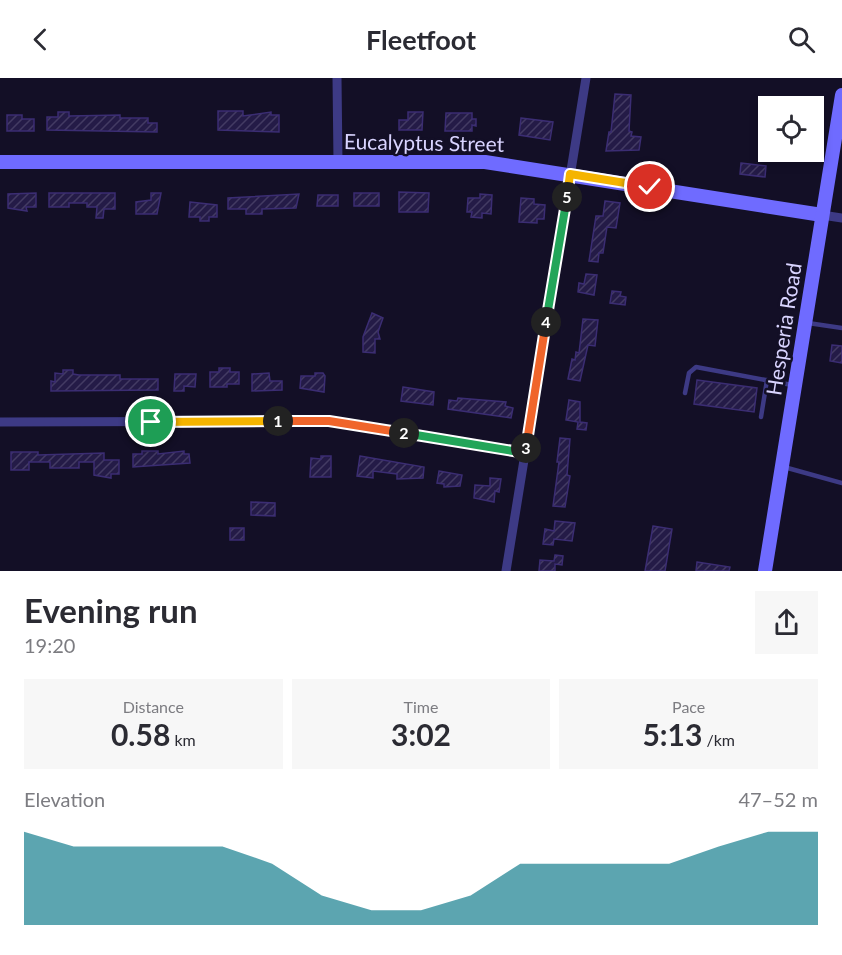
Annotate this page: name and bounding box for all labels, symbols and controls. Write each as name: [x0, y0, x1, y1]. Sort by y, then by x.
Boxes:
icon: back: [24, 23, 57, 56]
text: Fleetfoot: [366, 23, 476, 56]
icon: search: [785, 23, 818, 56]
map controls: [758, 96, 824, 162]
button: locate: [758, 96, 824, 162]
street label: Eucalyptus Street: [344, 128, 505, 156]
pin: [624, 161, 675, 212]
icon: check: [633, 170, 666, 203]
pin: 5: [552, 182, 582, 212]
text: 5: [562, 187, 572, 206]
street label: Hesperia Road: [760, 261, 806, 397]
pin: 4: [531, 307, 561, 337]
text: 4: [541, 312, 551, 331]
pin: [125, 396, 176, 447]
icon: arrive: [134, 405, 167, 438]
pin: 1: [263, 406, 293, 436]
text: 1: [273, 411, 283, 430]
pin: 2: [389, 418, 419, 448]
text: 2: [399, 423, 409, 442]
pin: 3: [511, 433, 541, 463]
text: 3: [521, 438, 531, 457]
text: Evening run: [24, 590, 198, 630]
button: share: [755, 591, 818, 654]
text: 19:20: [24, 633, 75, 657]
text: Distance: [123, 697, 184, 716]
text: Time: [404, 697, 438, 716]
text: Pace: [672, 697, 705, 716]
text: 0.58: [111, 716, 170, 752]
text: 3:02: [391, 716, 451, 752]
text: 5:13: [642, 716, 702, 752]
text: km: [170, 730, 196, 749]
text: /km: [702, 730, 735, 749]
text: Elevation: [24, 787, 105, 811]
text: 47–52 m: [738, 787, 818, 811]

